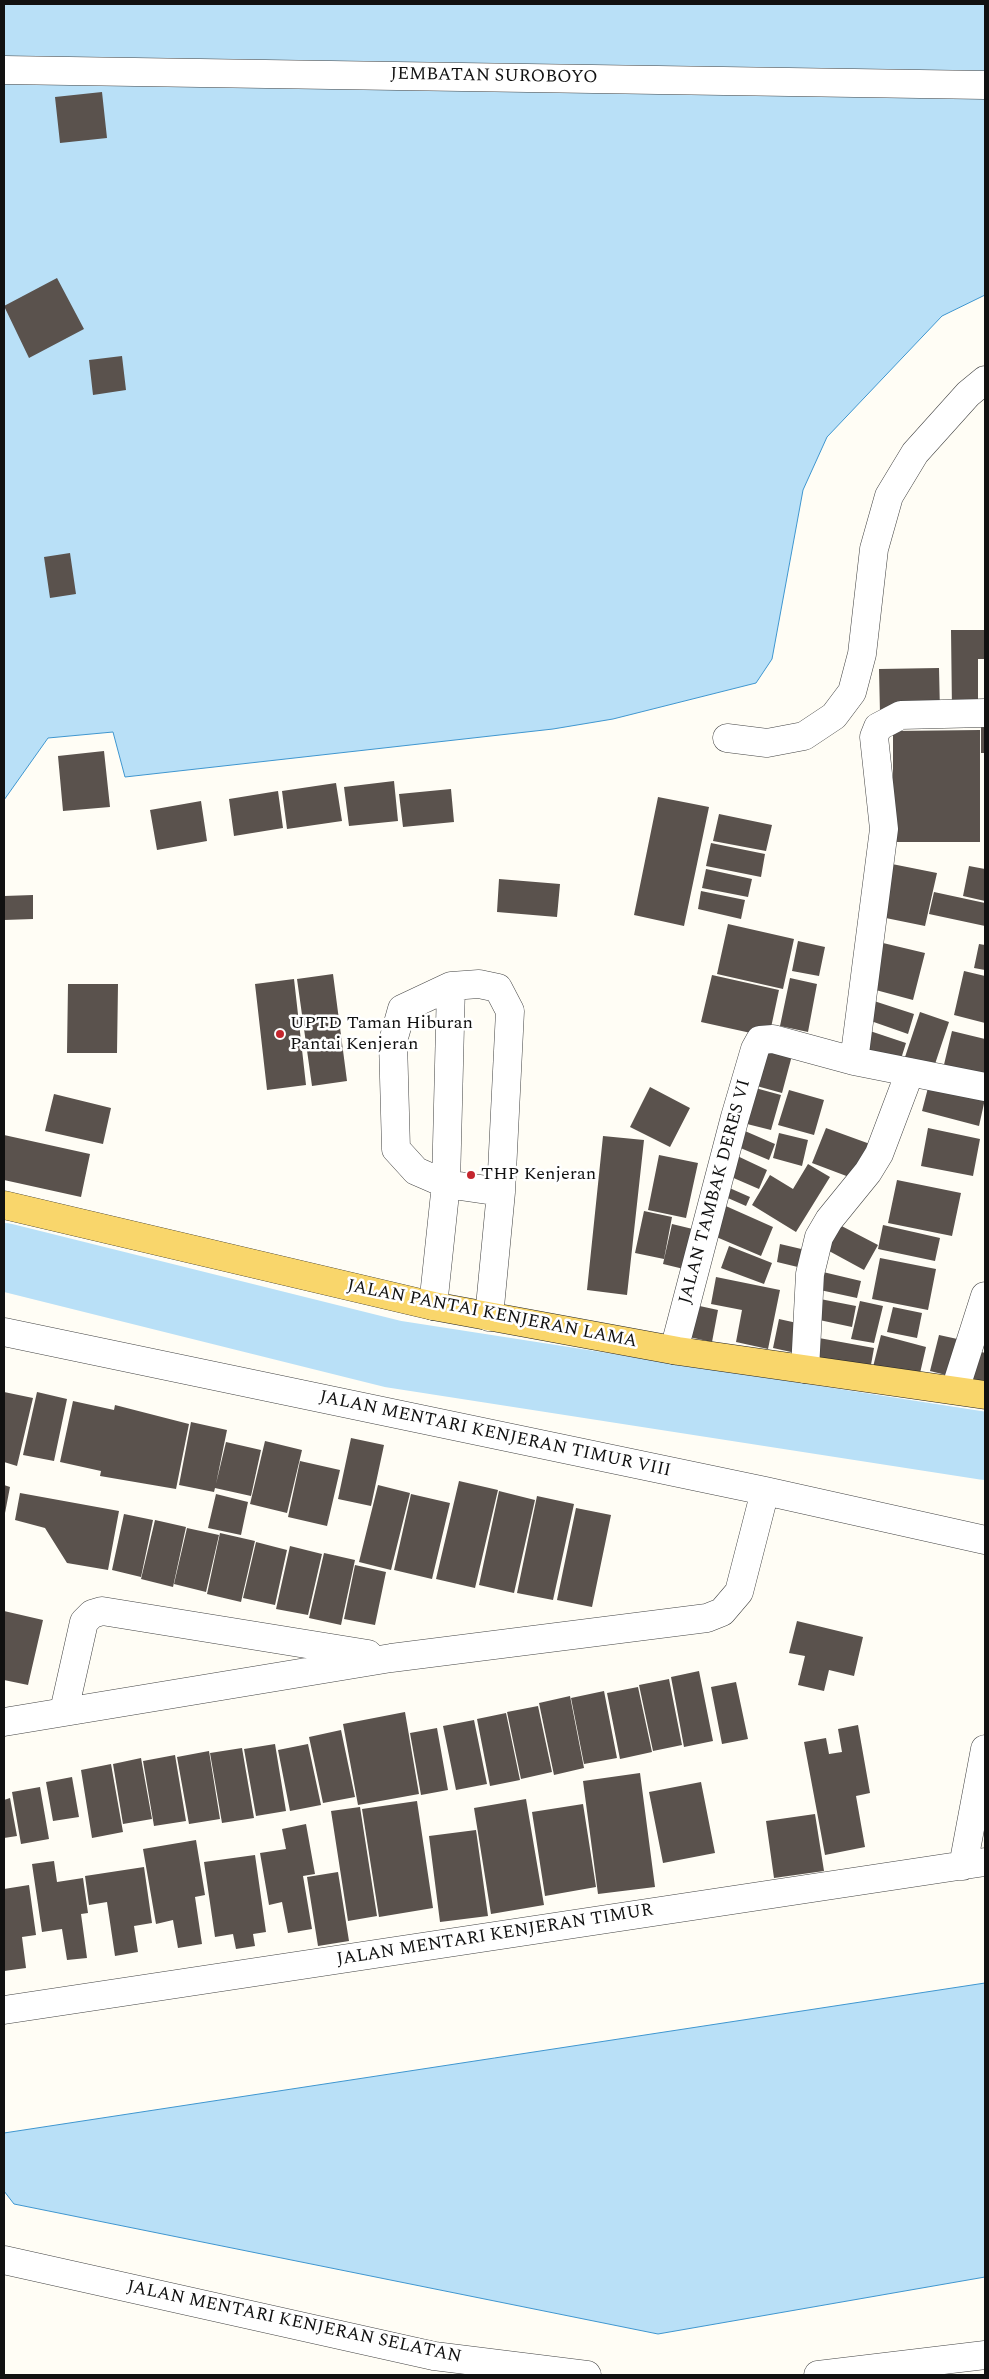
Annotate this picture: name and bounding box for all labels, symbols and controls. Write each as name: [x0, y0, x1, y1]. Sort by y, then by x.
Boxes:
street label: JEMBATAN SUROBOYO: [390, 64, 598, 90]
place label: UPTD Taman Hiburan Pantai Kenjeran: [290, 1013, 473, 1056]
marker: UPTD Taman Hiburan Pantai Kenjeran: [274, 1028, 286, 1040]
street label: JALAN TAMBAK DERES VI: [676, 1077, 756, 1307]
place label: THP Kenjeran: [481, 1164, 596, 1186]
marker: THP Kenjeran: [465, 1169, 477, 1181]
street label: JALAN PANTAI KENJERAN LAMA: [345, 1276, 639, 1354]
street label: JALAN MENTARI KENJERAN TIMUR VIII: [317, 1387, 673, 1483]
street label: JALAN MENTARI KENJERAN TIMUR: [335, 1900, 655, 1972]
street label: JALAN MENTARI KENJERAN SELATAN: [125, 2277, 463, 2369]

